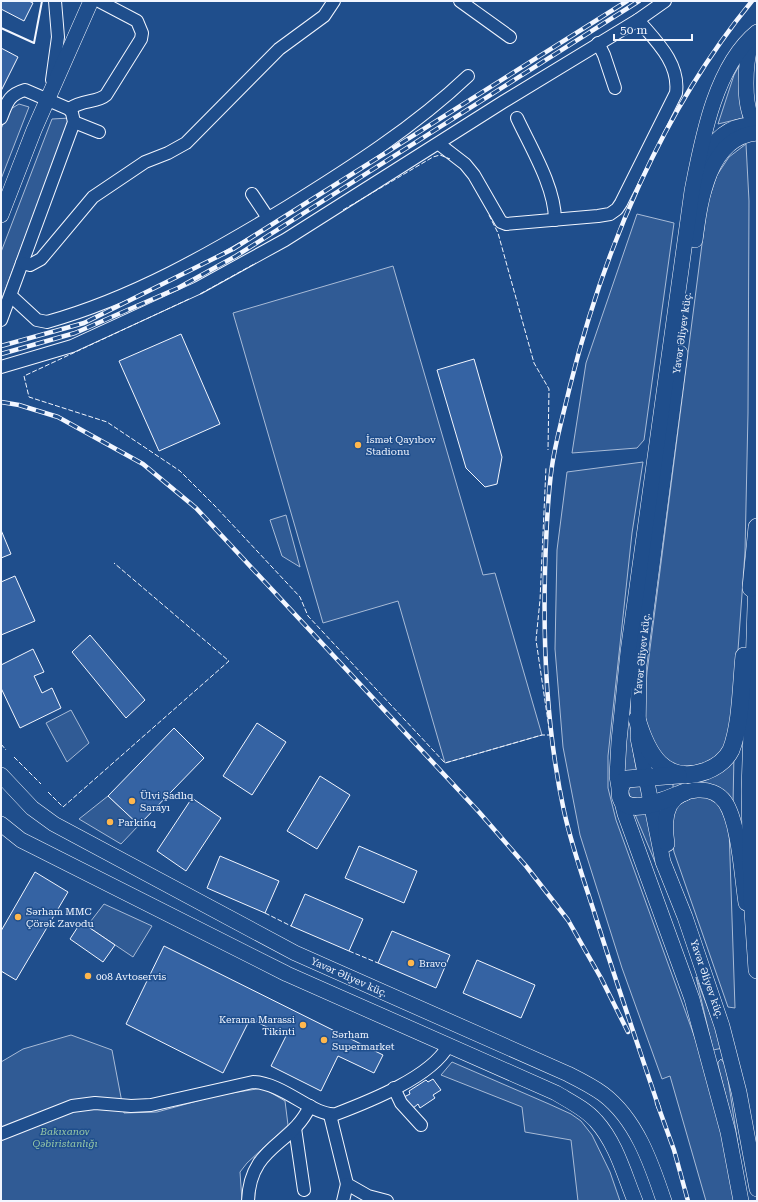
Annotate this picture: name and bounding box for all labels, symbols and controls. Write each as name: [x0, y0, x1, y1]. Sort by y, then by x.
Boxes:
scale bar: [614, 16, 692, 42]
text: 50 m: [620, 23, 647, 37]
street label: Yavər Əliyev küç.: [671, 291, 693, 375]
place label: İsmət Qayıbov Stadionu: [366, 434, 436, 457]
marker: İsmət Qayıbov Stadionu: [353, 440, 363, 450]
street label: Yavər Əliyev küç.: [632, 612, 652, 696]
place label: Ülvi Şadlıq Sarayı: [140, 790, 194, 813]
marker: Ülvi Şadlıq Sarayı: [127, 796, 137, 806]
marker: Parkinq: [105, 817, 115, 827]
place label: Parkinq: [118, 817, 157, 828]
place label: Sərham MMC Çörək Zavodu: [26, 906, 94, 929]
marker: Sərham MMC Çörək Zavodu: [13, 912, 23, 922]
street label: Yavər Əliyev küç.: [688, 938, 726, 1020]
street label: Yavər Əliyev küç.: [309, 955, 389, 999]
marker: Bravo: [406, 958, 416, 968]
place label: Bravo: [419, 958, 447, 969]
marker: 008 Avtoservis: [83, 971, 93, 981]
place label: 008 Avtoservis: [96, 971, 166, 982]
place label: Kerama Marassi Tikinti: [219, 1014, 295, 1037]
marker: Kerama Marassi Tikinti: [298, 1020, 308, 1030]
place label: Sərham Supermarket: [332, 1029, 395, 1052]
marker: Sərham Supermarket: [319, 1035, 329, 1045]
park label: Bakıxanov Qəbiristanlığı: [32, 1126, 98, 1149]

